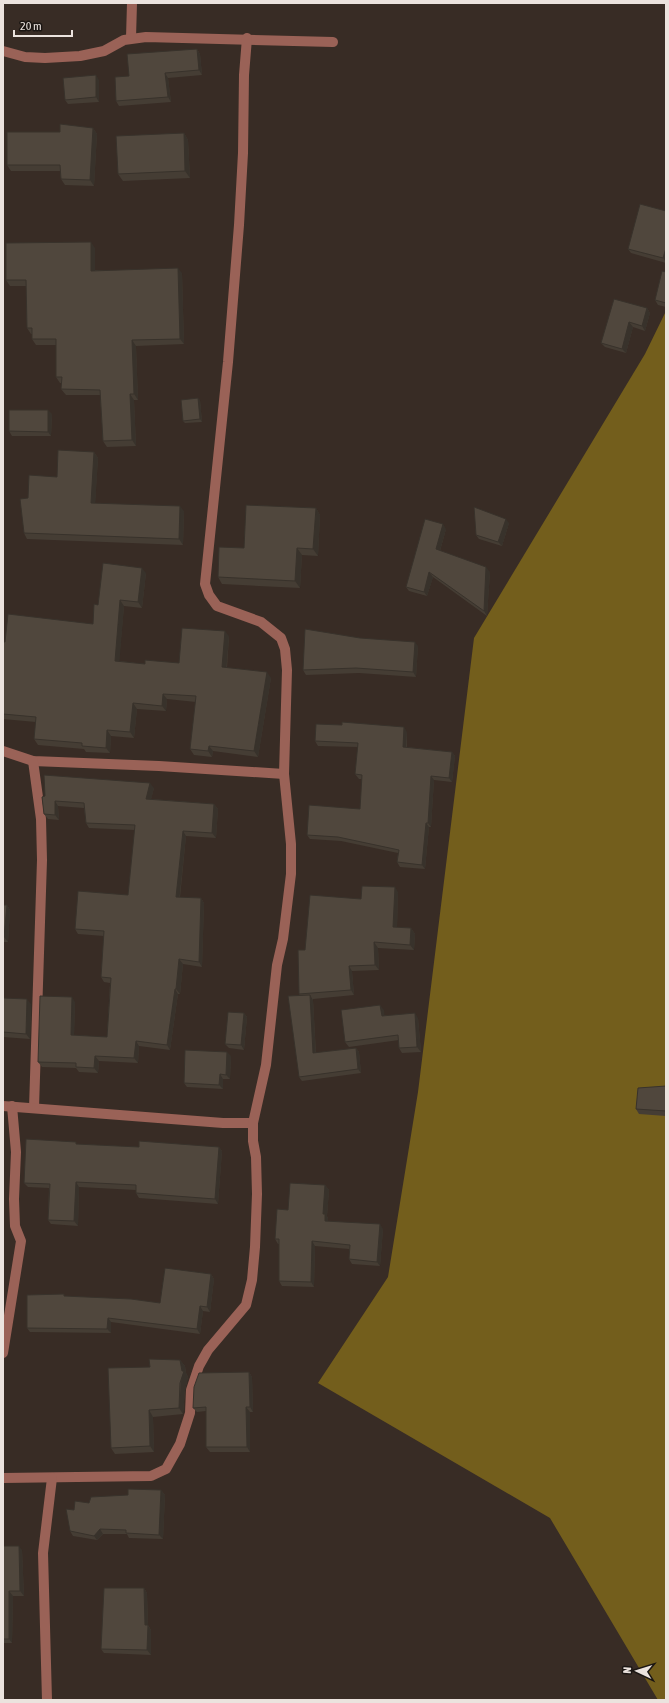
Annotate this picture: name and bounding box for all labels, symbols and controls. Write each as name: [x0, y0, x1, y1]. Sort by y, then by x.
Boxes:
scale bar: [14, 12, 72, 38]
text: 20 m: [20, 19, 42, 33]
north arrow: [617, 1651, 657, 1691]
text: N: [621, 1667, 633, 1674]

